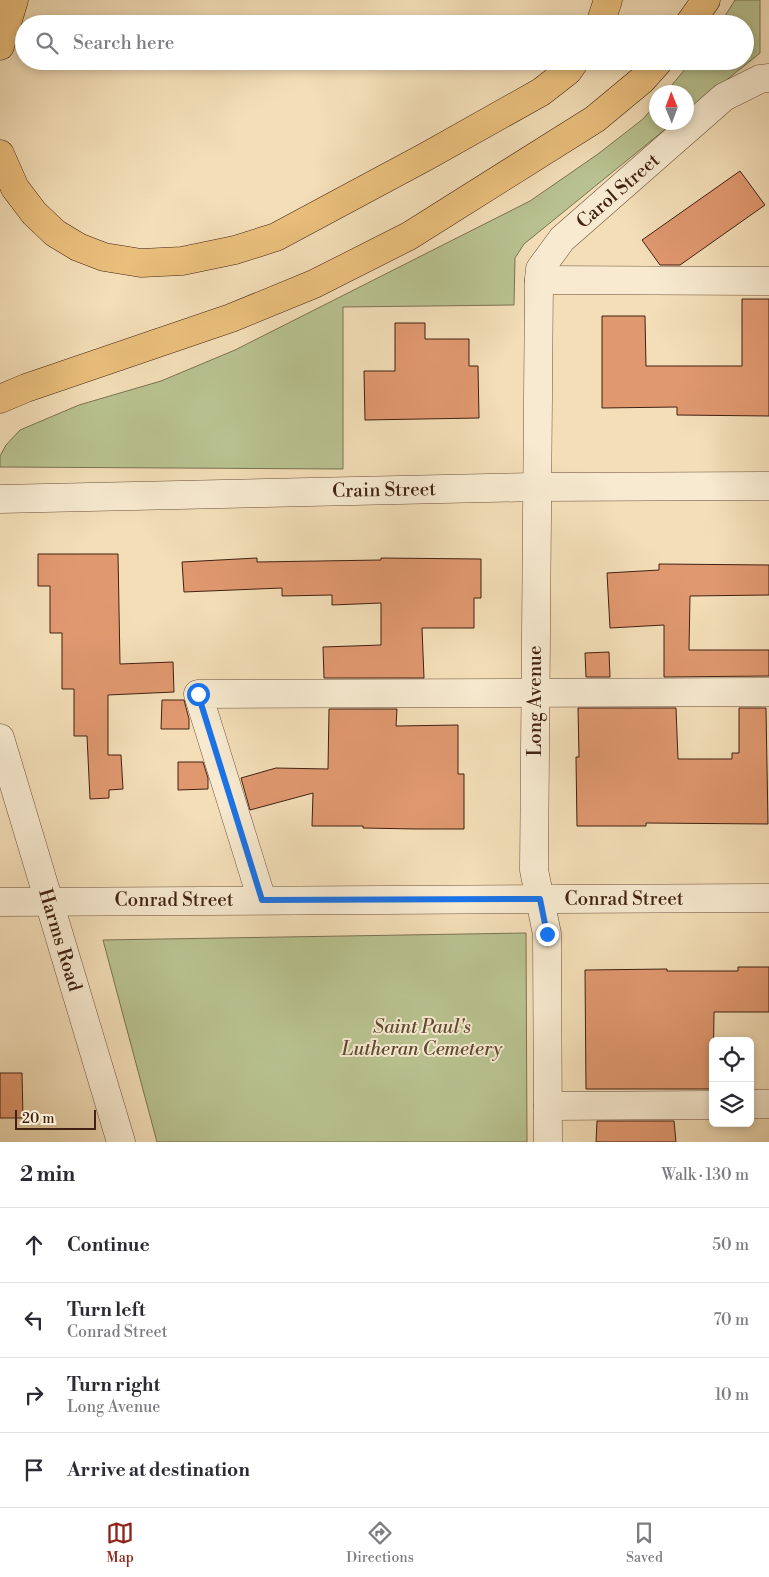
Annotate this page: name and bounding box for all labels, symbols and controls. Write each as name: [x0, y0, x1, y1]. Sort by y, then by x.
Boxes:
search box: [15, 15, 754, 70]
icon: search: [33, 29, 61, 57]
text: Search here: [73, 31, 174, 55]
north arrow: [649, 85, 694, 130]
street label: Carol Street: [571, 148, 665, 234]
street label: Crain Street: [332, 477, 436, 503]
street label: Long Avenue: [523, 646, 547, 756]
route start: [187, 683, 210, 706]
street label: Harms Road: [33, 886, 87, 995]
street label: Conrad Street: [564, 887, 684, 911]
street label: Conrad Street: [114, 888, 234, 912]
route end: [536, 923, 559, 946]
park label: Saint Paul's Lutheran Cemetery: [341, 1015, 503, 1061]
map controls: [709, 1037, 754, 1127]
button: locate: [709, 1037, 754, 1082]
button: layers: [709, 1082, 754, 1127]
scale bar: [15, 1107, 96, 1130]
text: 20 m: [22, 1110, 54, 1128]
text: 2 min: [20, 1162, 75, 1188]
text: Walk · 130 m: [661, 1165, 749, 1185]
icon: ahead: [20, 1231, 48, 1259]
text: Continue: [67, 1233, 150, 1257]
text: 50 m: [712, 1235, 749, 1255]
text: Turn left: [67, 1298, 146, 1322]
icon: left: [20, 1306, 48, 1334]
text: 70 m: [713, 1310, 749, 1330]
text: Conrad Street: [67, 1322, 167, 1342]
text: Turn right: [67, 1373, 160, 1397]
icon: right: [20, 1381, 48, 1409]
text: 10 m: [715, 1385, 749, 1405]
text: Long Avenue: [67, 1397, 160, 1417]
icon: arrive: [20, 1456, 48, 1484]
text: Arrive at destination: [67, 1458, 250, 1482]
tab: Map: [106, 1519, 134, 1567]
tab: Directions: [346, 1519, 414, 1567]
tab: Saved: [626, 1519, 663, 1567]

